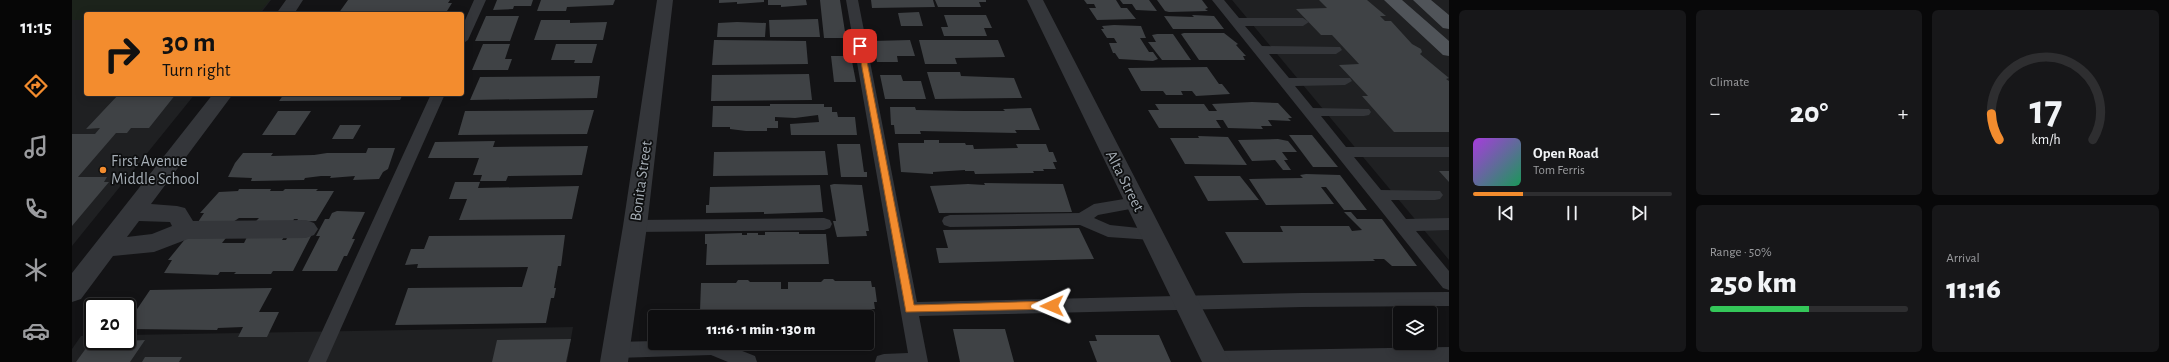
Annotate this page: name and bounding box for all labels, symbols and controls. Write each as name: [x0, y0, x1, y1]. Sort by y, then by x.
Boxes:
text: 11:15: [20, 19, 52, 37]
icon: right: [96, 28, 148, 80]
text: 30 m: [162, 29, 215, 57]
pin: [843, 29, 877, 63]
icon: arrive: [849, 35, 871, 57]
text: Turn right: [162, 62, 231, 80]
icon: directions: [22, 72, 50, 100]
text: Climate: [1710, 76, 1749, 89]
text: 17: [2029, 90, 2062, 131]
text: 20°: [1790, 98, 1828, 128]
text: −: [1710, 102, 1720, 124]
text: +: [1898, 102, 1908, 124]
icon: music: [22, 133, 50, 161]
text: km/h: [2031, 133, 2060, 147]
street label: Bonita Street: [627, 140, 655, 222]
text: Open Road: [1533, 146, 1599, 161]
street label: Alta Street: [1103, 148, 1147, 214]
place label: First Avenue Middle School: [111, 153, 199, 187]
text: Tom Ferris: [1533, 164, 1585, 177]
marker: First Avenue Middle School: [98, 165, 108, 175]
icon: phone: [22, 195, 50, 223]
icon: previous: [1495, 202, 1517, 224]
icon: pause: [1561, 202, 1583, 224]
icon: next: [1628, 202, 1650, 224]
text: Range · 50%: [1710, 246, 1772, 259]
text: Arrival: [1946, 252, 1980, 265]
icon: climate: [22, 256, 50, 284]
text: 250 km: [1710, 268, 1797, 298]
text: 11:16: [1946, 274, 2001, 304]
position arrow: [1031, 285, 1073, 327]
speed limit sign: 20: [84, 298, 136, 350]
map controls: [1393, 306, 1437, 350]
button: layers: [1393, 306, 1437, 350]
icon: car: [22, 317, 50, 345]
text: 11:16 · 1 min · 130 m: [706, 322, 816, 337]

